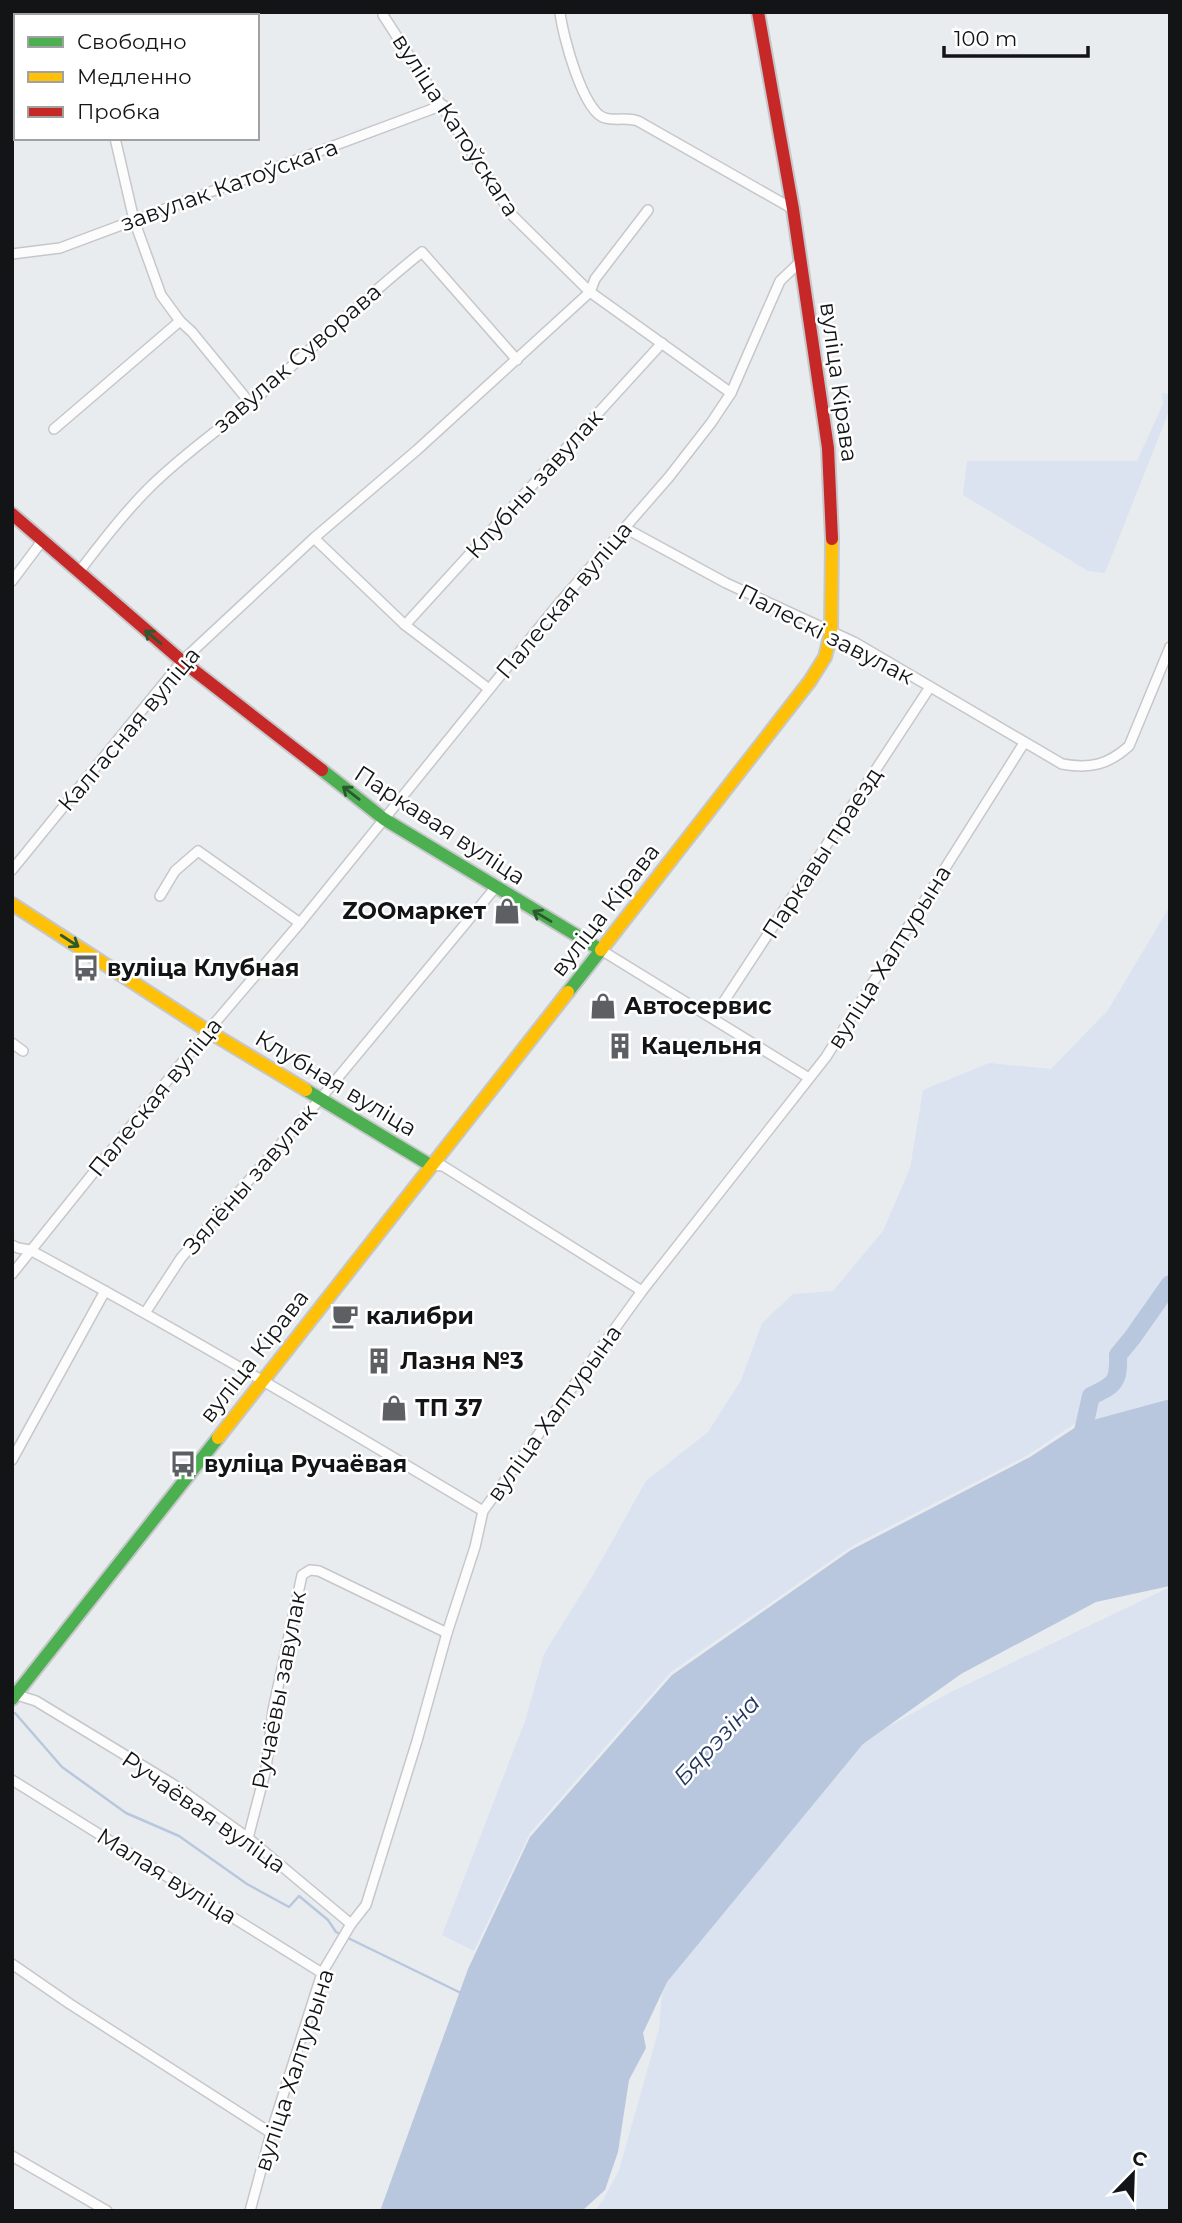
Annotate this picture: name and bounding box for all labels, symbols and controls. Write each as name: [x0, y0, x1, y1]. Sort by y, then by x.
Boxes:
legend: [14, 14, 259, 140]
scale bar: [944, 14, 1088, 58]
text: 100 m: [954, 26, 1017, 51]
street label: вуліца Катоўскага: [386, 28, 526, 222]
text: Свободно: [77, 29, 187, 54]
text: Медленно: [77, 64, 192, 89]
text: Пробка: [77, 99, 160, 124]
street label: завулак Катоўскага: [116, 133, 342, 237]
street label: завулак Суворава: [207, 277, 387, 439]
street label: вуліца Кірава: [814, 300, 864, 464]
street label: Клубны завулак: [460, 403, 609, 564]
street label: Палеская вуліца: [490, 516, 638, 684]
street label: Палескі завулак: [734, 578, 919, 691]
one-way arrow: [144, 629, 162, 645]
street label: Калгасная вуліца: [52, 641, 206, 817]
street label: Паркавая вуліца: [349, 759, 531, 891]
street label: Паркавы праезд: [756, 762, 888, 944]
one-way arrow: [342, 785, 360, 800]
street label: вуліца Кірава: [544, 838, 666, 982]
street label: вуліца Халтурына: [821, 860, 957, 1054]
shop icon: ZOOмаркет: [492, 896, 522, 926]
place label: ZOOмаркет: [342, 897, 487, 925]
one-way arrow: [532, 908, 552, 922]
one-way arrow: [59, 934, 79, 948]
bus stop icon: вуліца Клубная: [71, 953, 101, 983]
place label: вуліца Клубная: [107, 954, 299, 982]
shop icon: Автосервис: [588, 991, 618, 1021]
place label: Автосервис: [624, 992, 772, 1020]
street label: Палеская вуліца: [82, 1012, 228, 1182]
street label: Клубная вуліца: [250, 1024, 422, 1142]
building icon: Кацельня: [605, 1031, 635, 1061]
place label: Кацельня: [641, 1032, 762, 1060]
street label: Зялёны завулак: [177, 1098, 323, 1260]
street label: вуліца Кірава: [193, 1284, 315, 1428]
cafe icon: калибри: [330, 1301, 360, 1331]
place label: калибри: [366, 1302, 474, 1330]
street label: вуліца Халтурына: [481, 1319, 627, 1507]
building icon: Лазня №3: [364, 1346, 394, 1376]
place label: Лазня №3: [400, 1347, 524, 1375]
shop icon: ТП 37: [379, 1393, 409, 1423]
place label: ТП 37: [415, 1394, 483, 1422]
bus stop icon: вуліца Ручаёвая: [168, 1449, 198, 1479]
place label: вуліца Ручаёвая: [204, 1450, 407, 1478]
street label: Ручаёвы завулак: [246, 1588, 312, 1792]
water label: Бярэзіна: [667, 1688, 766, 1791]
street label: Ручаёвая вуліца: [117, 1745, 291, 1879]
street label: Малая вуліца: [92, 1822, 242, 1930]
street label: вуліца Халтурына: [248, 1965, 340, 2175]
north arrow: [1098, 2139, 1168, 2209]
text: С: [1129, 2146, 1150, 2172]

